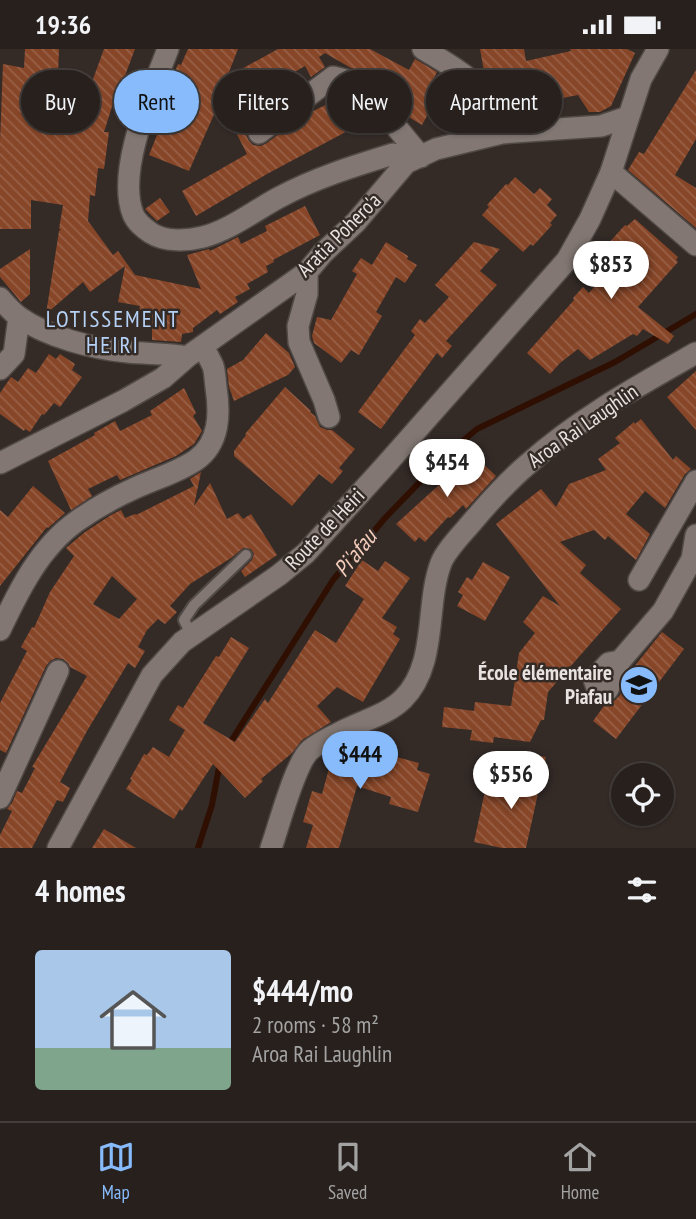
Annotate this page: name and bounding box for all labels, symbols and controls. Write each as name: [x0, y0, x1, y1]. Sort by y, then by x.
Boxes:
text: 19:36: [35, 8, 91, 41]
chip: Buy: [21, 70, 100, 133]
chip: Rent: [114, 70, 199, 133]
chip: Filters: [213, 70, 313, 133]
chip: New: [327, 70, 412, 133]
chip: Apartment: [426, 70, 562, 133]
street label: Aratia Pohero'a: [291, 187, 386, 282]
pin: $853: [570, 241, 652, 301]
text: $853: [589, 249, 633, 278]
district label: LOTISSEMENT HEIRI: [46, 304, 180, 359]
street label: Aroa Rai Laughlin: [523, 378, 643, 473]
pin: $454: [406, 440, 488, 499]
text: $454: [425, 447, 469, 476]
street label: Route de Heiri: [279, 482, 370, 575]
water label: Pi'afau: [327, 522, 384, 582]
place label: École élémentaire Piafau: [478, 659, 612, 710]
school or university icon: École élémentaire Piafau: [618, 664, 660, 706]
pin: $444: [319, 731, 401, 791]
text: $444: [338, 739, 382, 768]
pin: $556: [470, 751, 552, 811]
text: $556: [489, 759, 533, 788]
map controls: [611, 763, 674, 826]
button: locate: [611, 763, 674, 826]
text: 4 homes: [35, 871, 126, 910]
icon: filters: [623, 871, 661, 909]
text: $444/mo: [252, 971, 353, 1010]
icon: home: [91, 978, 175, 1062]
text: 2 rooms · 58 m²: [252, 1010, 379, 1039]
text: Aroa Rai Laughlin: [252, 1039, 392, 1068]
tab: Map: [97, 1138, 135, 1204]
tab: Saved: [328, 1138, 367, 1204]
tab: Home: [561, 1138, 599, 1204]

